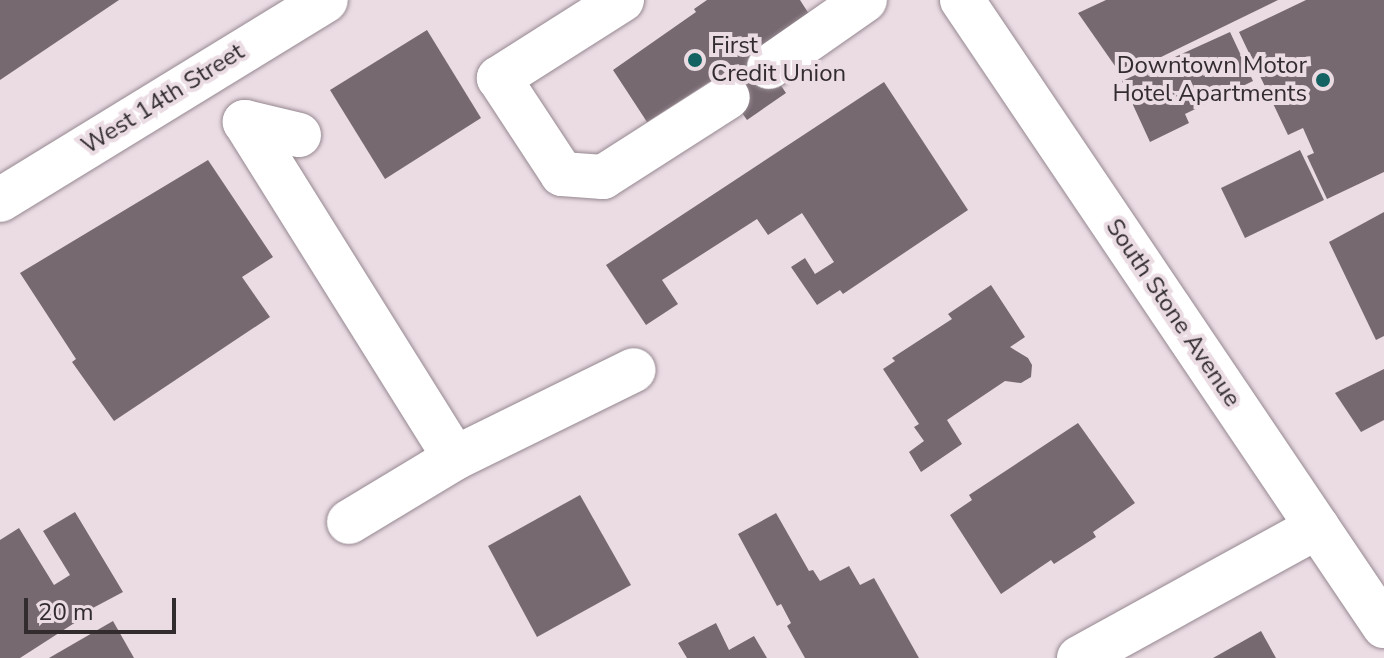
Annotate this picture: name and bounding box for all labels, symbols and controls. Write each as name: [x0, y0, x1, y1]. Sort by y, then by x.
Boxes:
place label: First Credit Union: [711, 32, 846, 88]
street label: West 14th Street: [76, 37, 250, 161]
marker: First Credit Union: [686, 51, 704, 69]
place label: Downtown Motor Hotel Apartments: [1112, 52, 1307, 108]
marker: Downtown Motor Hotel Apartments: [1314, 71, 1332, 89]
street label: South Stone Avenue: [1099, 214, 1247, 412]
scale bar: [28, 582, 180, 632]
text: 20 m: [38, 596, 94, 628]

